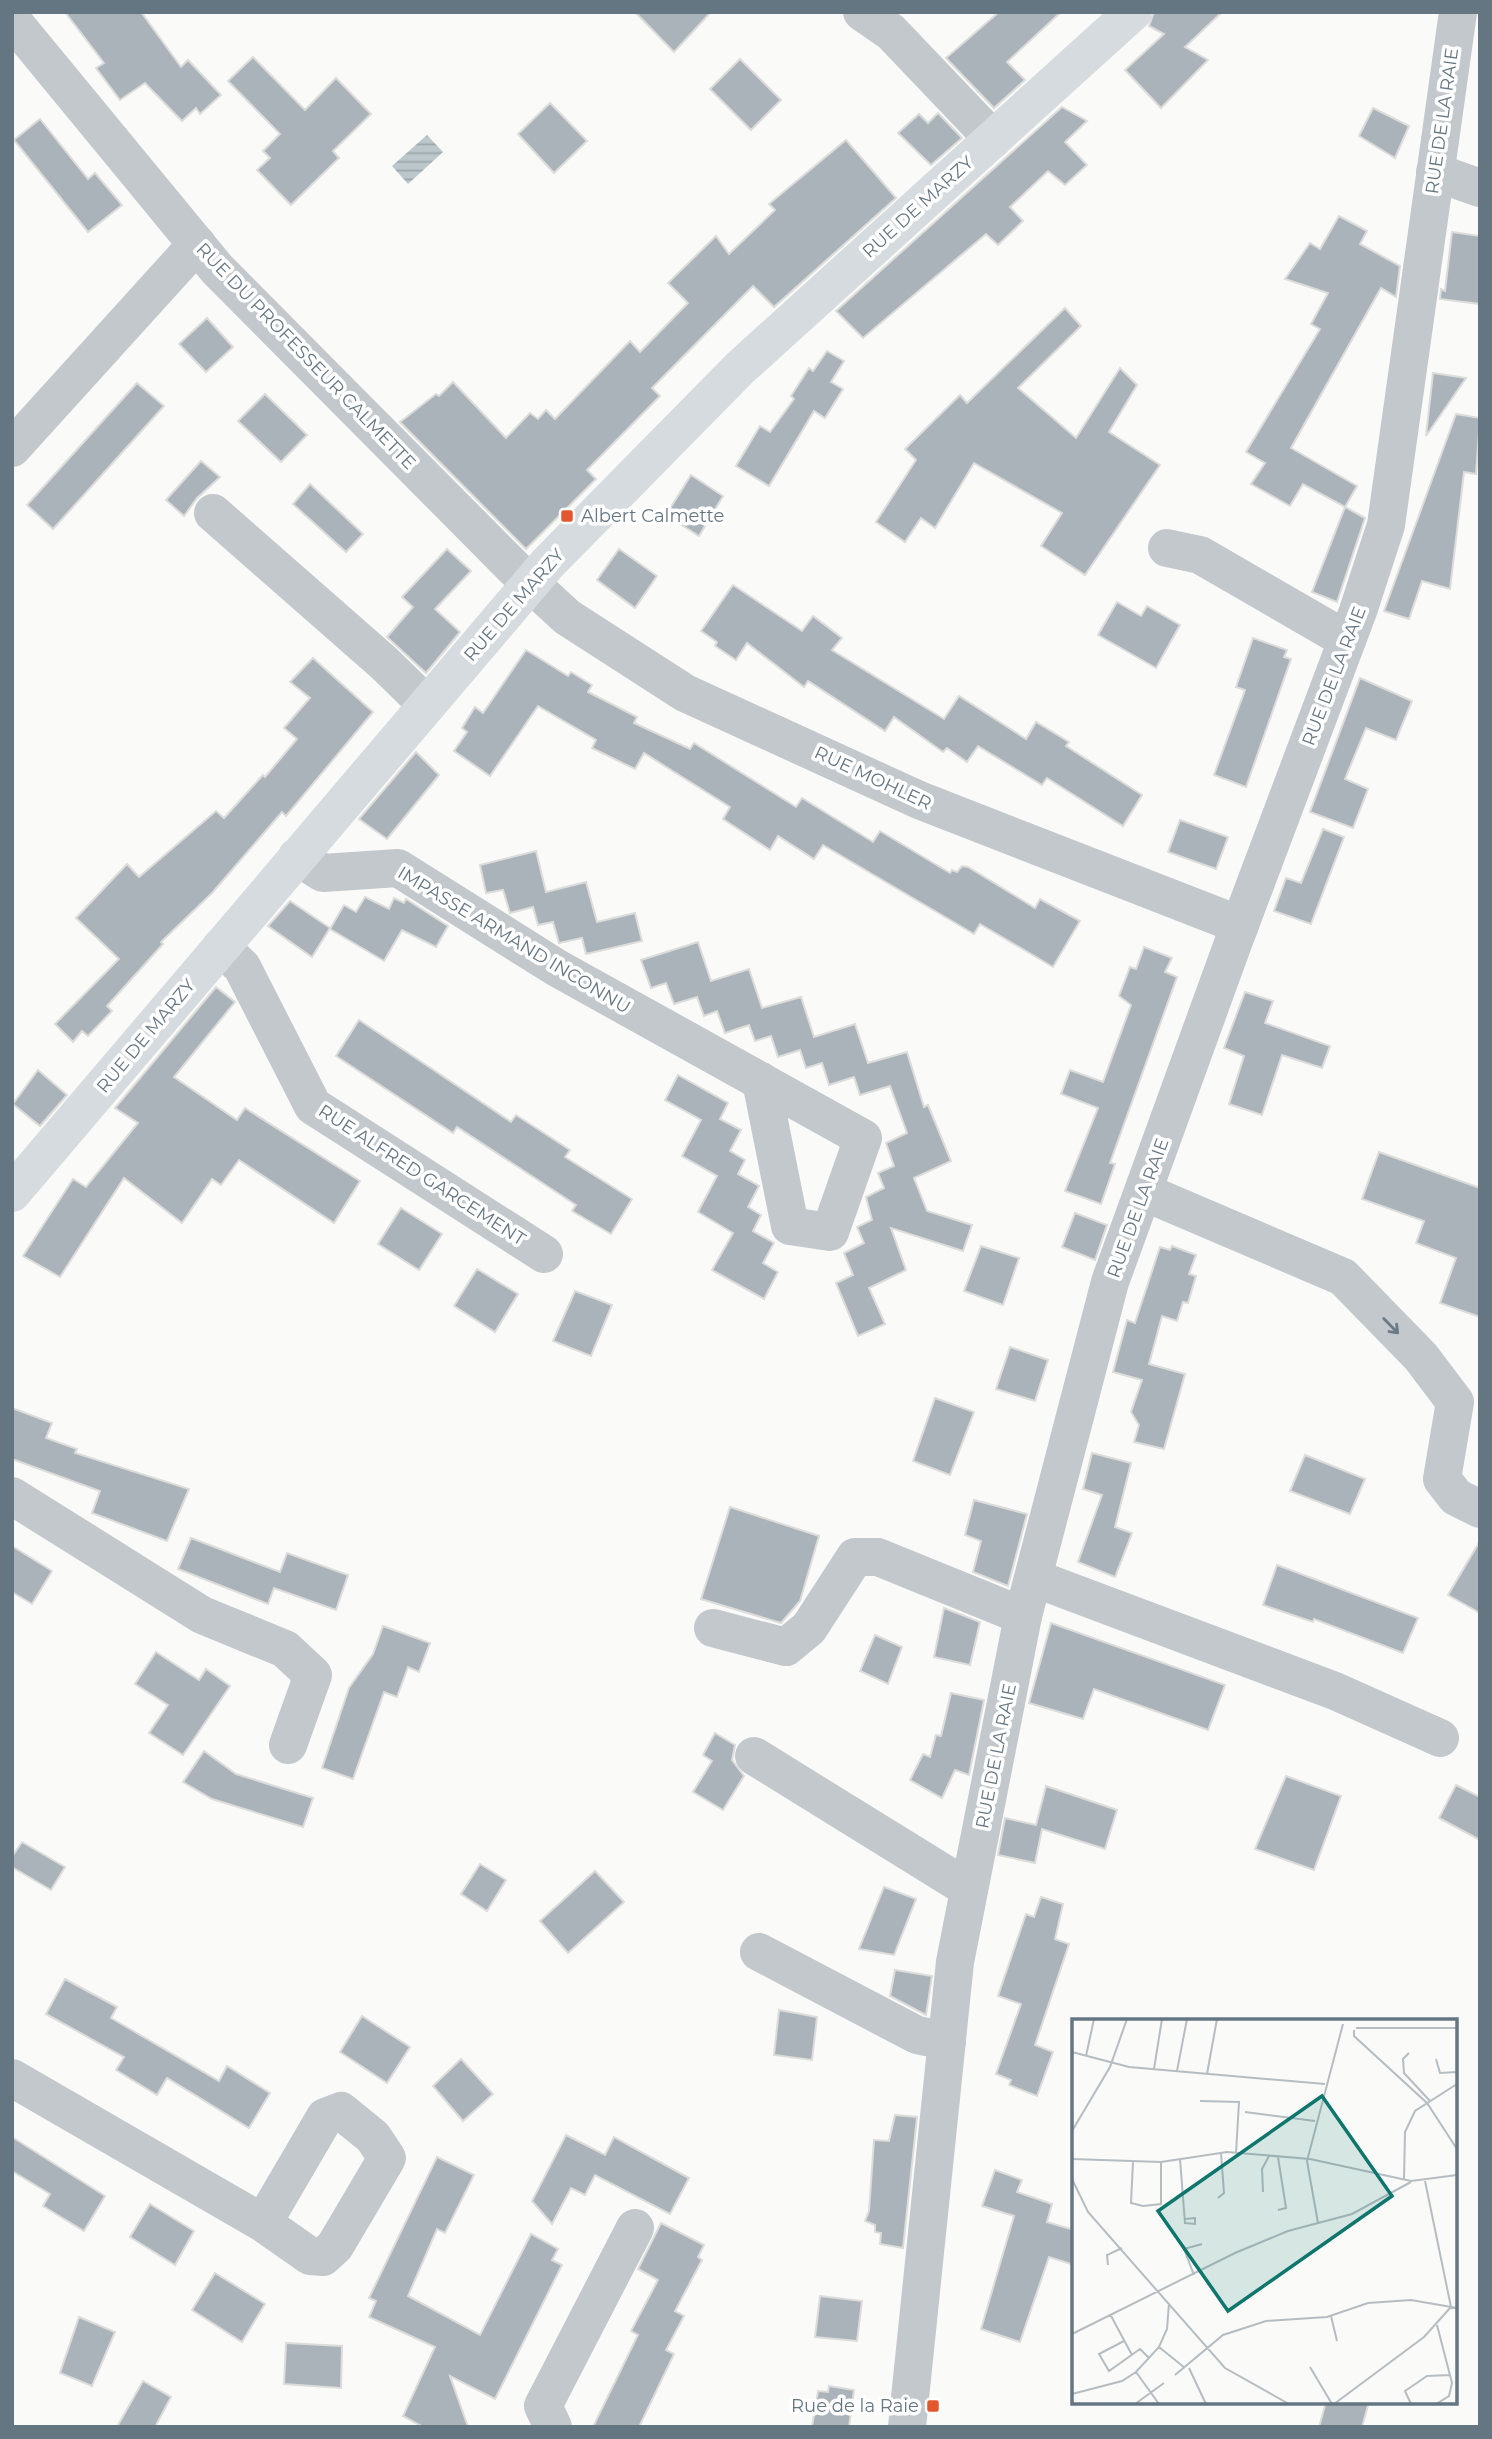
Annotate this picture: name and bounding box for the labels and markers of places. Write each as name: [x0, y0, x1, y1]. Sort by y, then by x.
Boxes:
place label: Albert Calmette: [581, 505, 724, 527]
marker: Albert Calmette: [559, 508, 575, 524]
place label: Rue de la Raie: [791, 2395, 919, 2417]
marker: Rue de la Raie: [925, 2398, 941, 2414]

